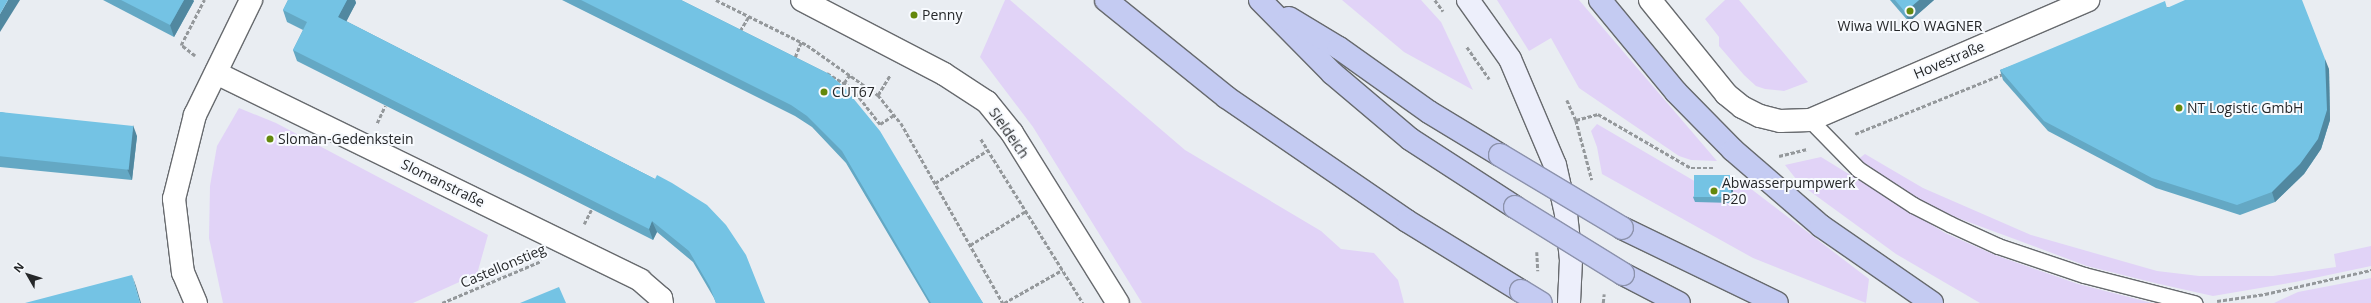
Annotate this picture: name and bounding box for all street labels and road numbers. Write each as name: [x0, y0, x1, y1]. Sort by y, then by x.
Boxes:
street label: Hovestraße: [1911, 38, 1987, 82]
street label: Sieldeich: [986, 104, 1032, 162]
street label: Slomanstraße: [399, 156, 487, 210]
street label: Castellonstieg: [458, 241, 548, 291]

